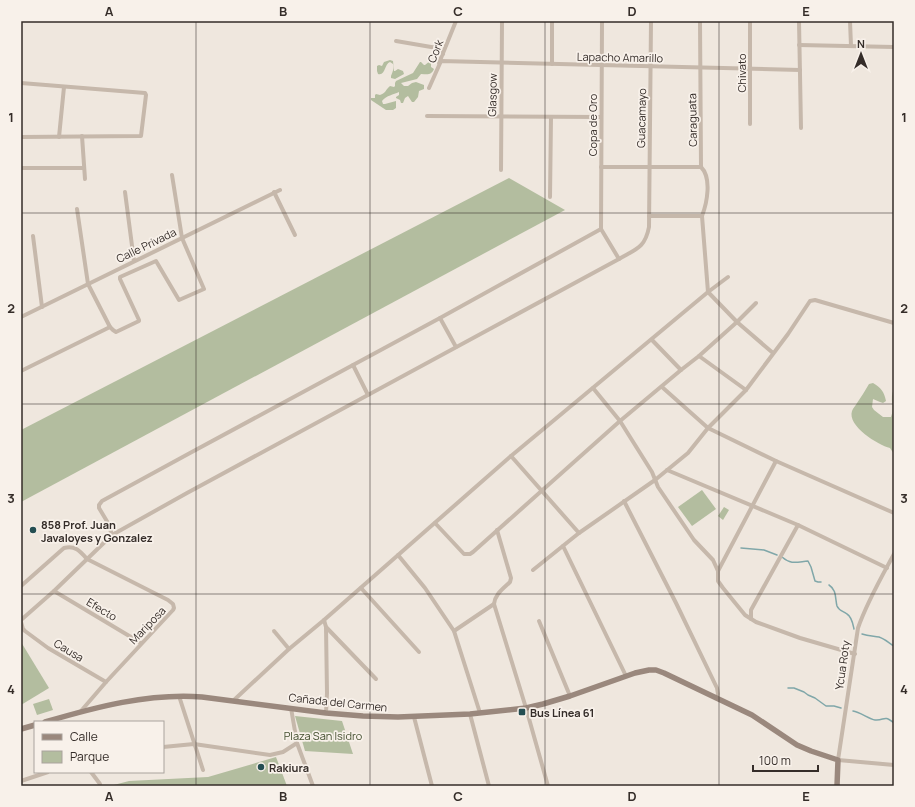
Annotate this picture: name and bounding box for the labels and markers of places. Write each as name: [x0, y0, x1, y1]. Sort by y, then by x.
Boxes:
place label: 858 Prof. Juan Javaloyes y Gonzalez: [41, 517, 153, 545]
marker: 858 Prof. Juan Javaloyes y Gonzalez: [28, 525, 38, 535]
place label: Bus Línea 61: [530, 705, 594, 720]
marker: Bus Línea 61: [517, 707, 527, 717]
place label: Rakiura: [269, 760, 309, 775]
marker: Rakiura: [256, 762, 266, 772]

